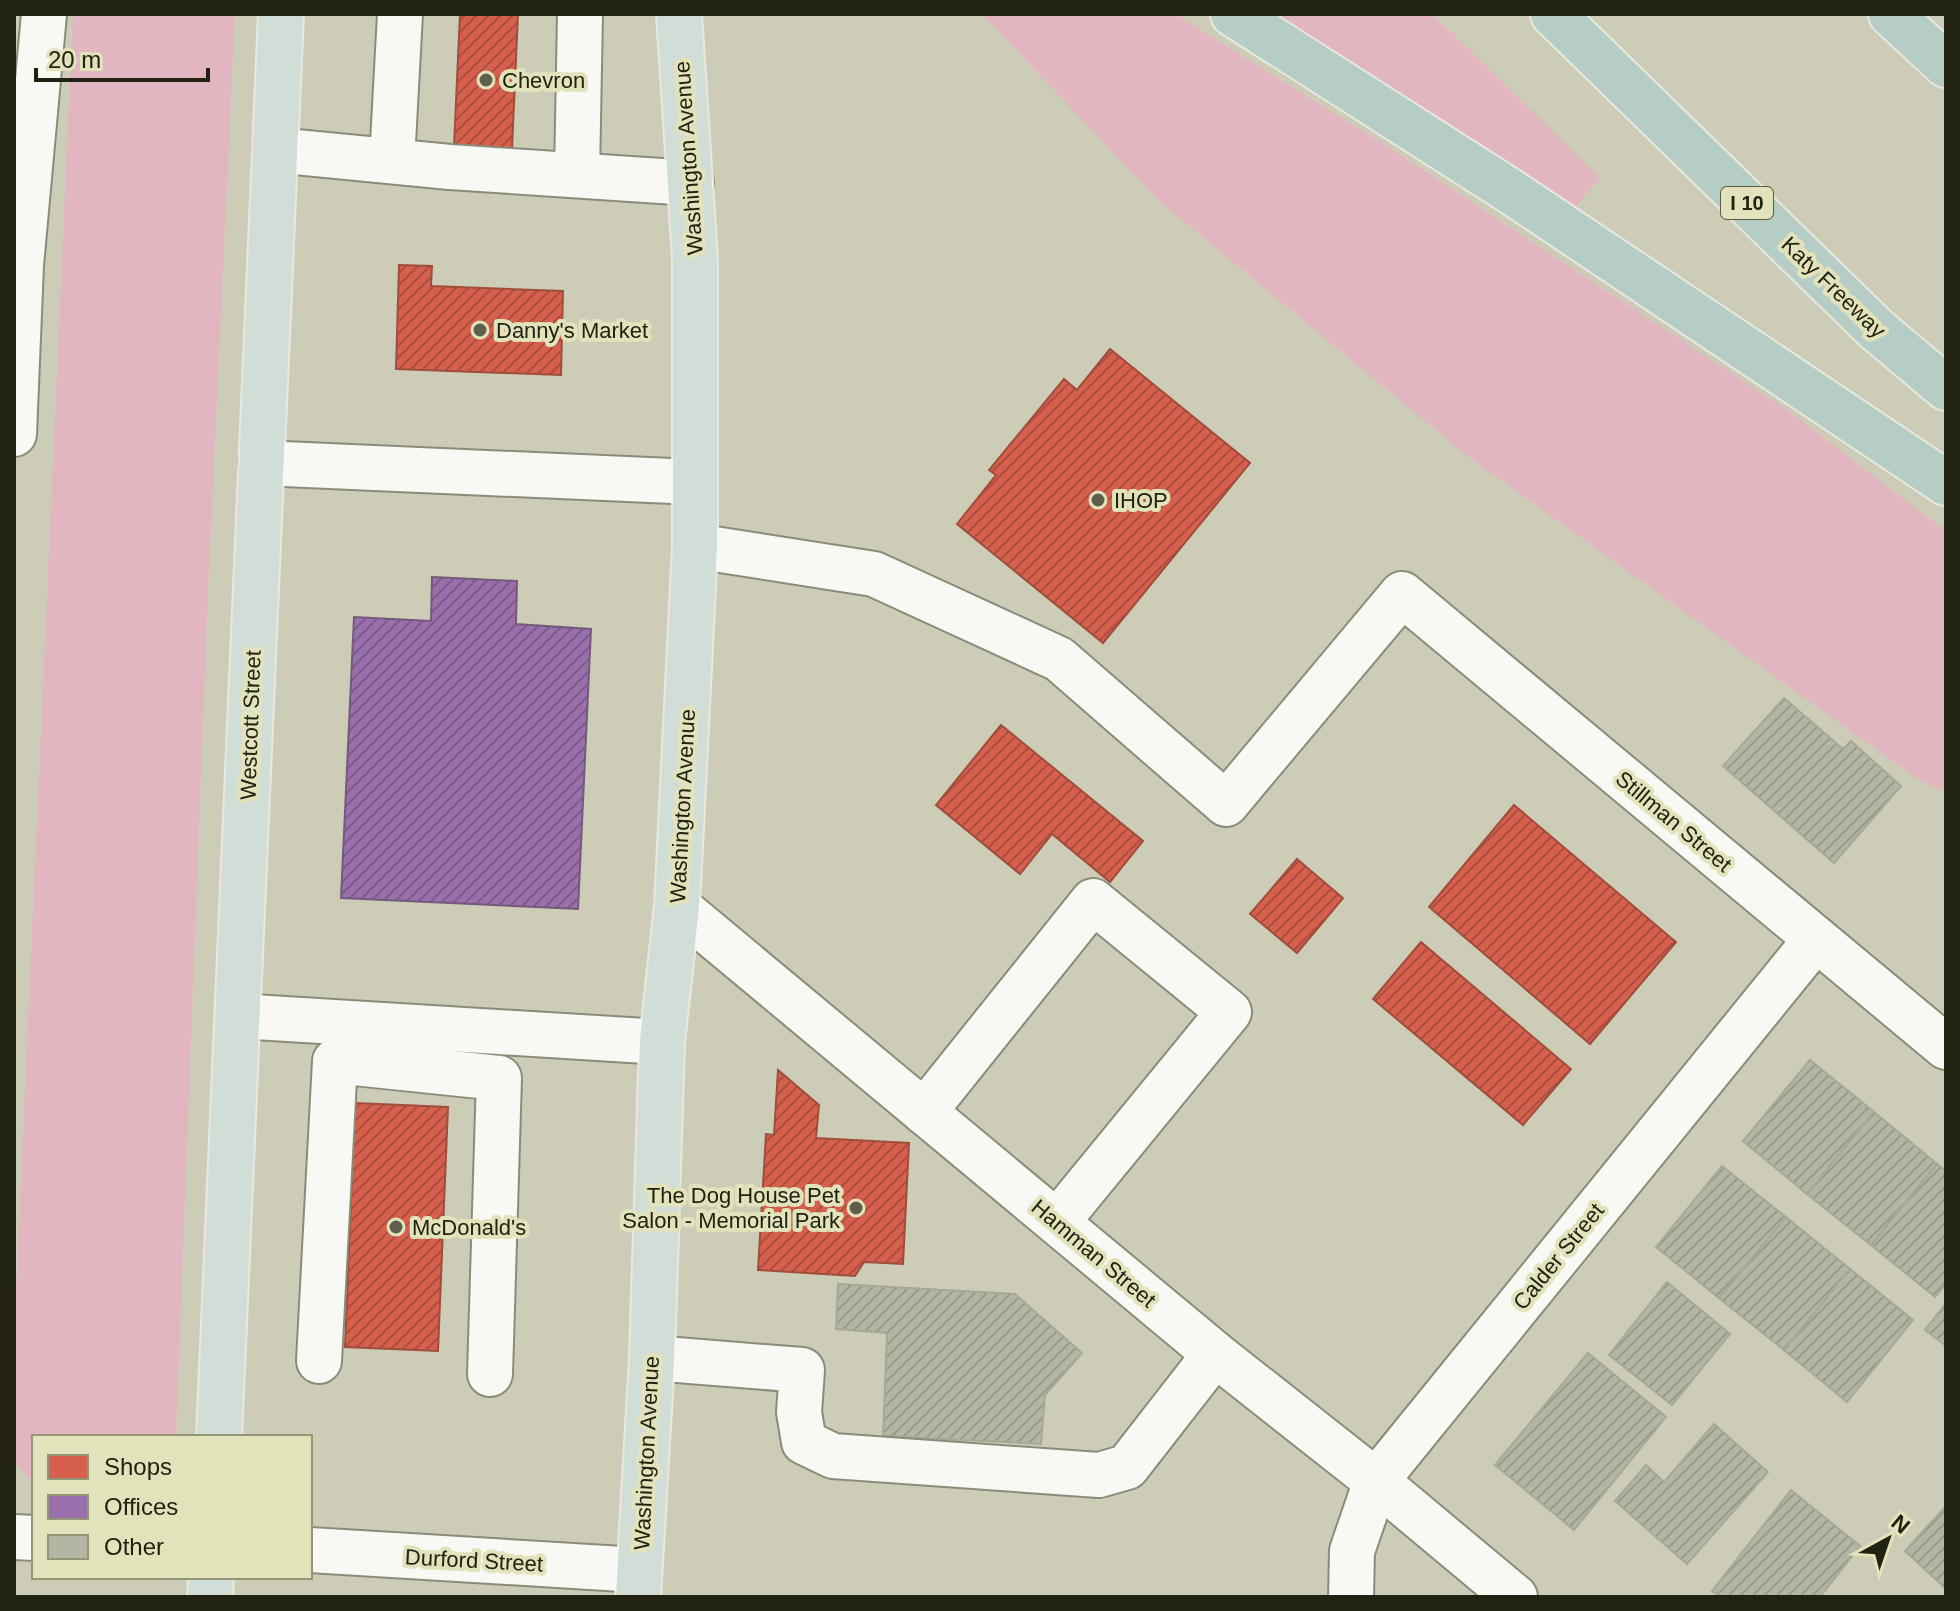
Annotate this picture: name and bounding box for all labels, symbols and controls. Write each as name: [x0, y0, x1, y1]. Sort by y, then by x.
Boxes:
scale bar: [36, 32, 208, 82]
text: 20 m: [48, 46, 101, 73]
street label: Washington Avenue: [669, 60, 708, 256]
place label: Chevron: [502, 68, 585, 93]
marker: Chevron: [477, 71, 495, 89]
road number: I 10: [1721, 187, 1773, 219]
street label: Katy Freeway: [1777, 232, 1891, 343]
place label: Danny's Market: [496, 318, 648, 343]
marker: Danny's Market: [471, 321, 489, 339]
place label: IHOP: [1114, 488, 1168, 513]
marker: IHOP: [1089, 491, 1107, 509]
street label: Westcott Street: [235, 650, 266, 800]
street label: Washington Avenue: [665, 708, 700, 904]
street label: Stillman Street: [1611, 766, 1737, 877]
place label: The Dog House Pet Salon - Memorial Park: [622, 1183, 841, 1233]
street label: Hamman Street: [1027, 1194, 1161, 1312]
street label: Calder Street: [1508, 1198, 1609, 1315]
marker: The Dog House Pet Salon - Memorial Park: [847, 1199, 865, 1217]
place label: McDonald's: [412, 1215, 526, 1240]
marker: McDonald's: [387, 1218, 405, 1236]
street label: Washington Avenue: [629, 1355, 664, 1551]
legend: [32, 1435, 312, 1579]
text: Shops: [104, 1453, 172, 1480]
text: Offices: [104, 1493, 178, 1520]
north arrow: [1848, 1499, 1928, 1579]
text: N: [1886, 1509, 1915, 1539]
text: Other: [104, 1533, 164, 1560]
street label: Durford Street: [404, 1544, 544, 1577]

